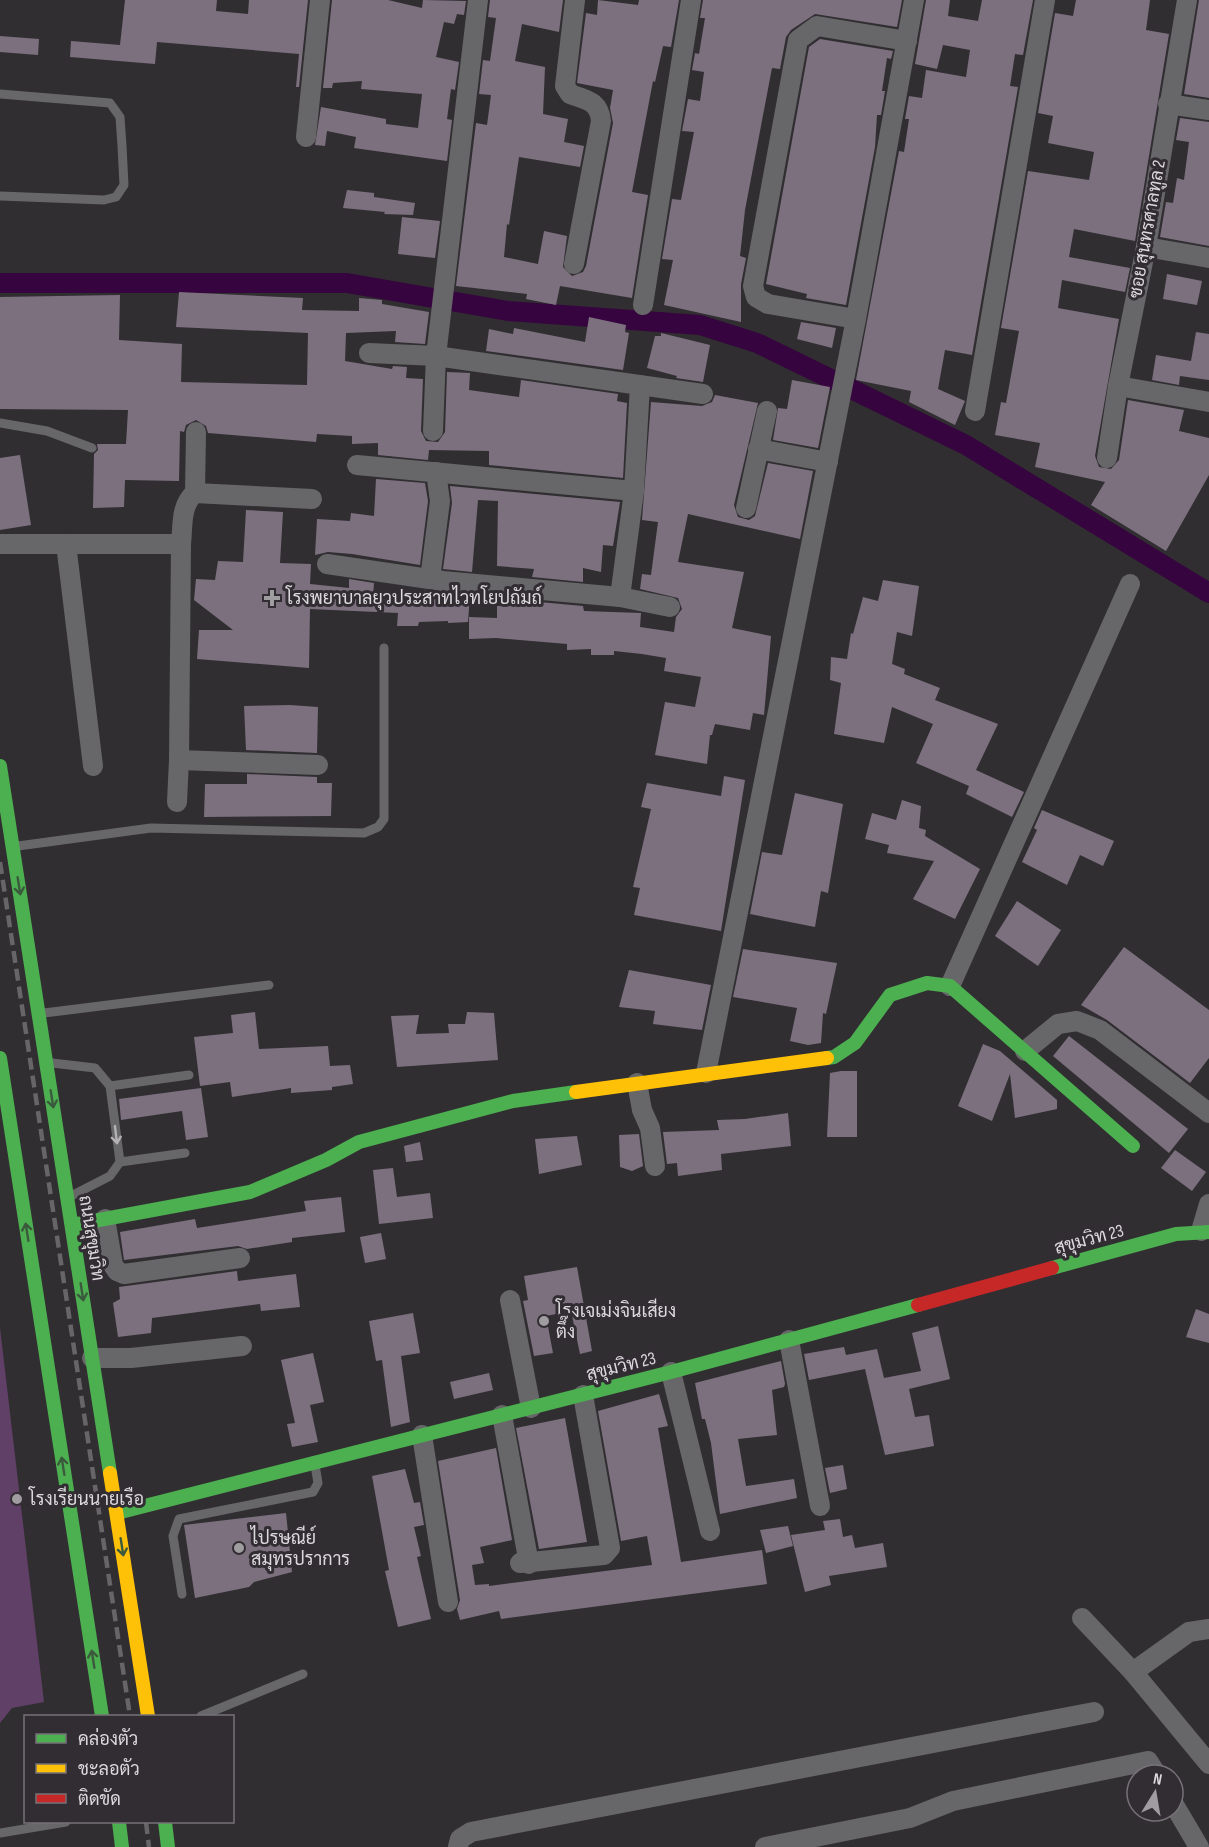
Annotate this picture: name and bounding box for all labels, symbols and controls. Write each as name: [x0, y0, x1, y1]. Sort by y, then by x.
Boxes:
street label: ซอย สุนทรศาลทูล 2: [1125, 158, 1172, 300]
place label: โรงพยาบาลยุวประสาทไวทโยปถัมถ์: [285, 585, 542, 610]
marker: โรงพยาบาลยุวประสาทไวทโยปถัมถ์: [263, 589, 281, 607]
one-way arrow: [13, 876, 24, 895]
one-way arrow: [47, 1089, 58, 1109]
one-way arrow: [111, 1124, 122, 1144]
street label: ถนนสุขุมวิท: [73, 1193, 110, 1283]
street label: สุขุมวิท 23: [1052, 1219, 1126, 1260]
one-way arrow: [21, 1222, 32, 1242]
one-way arrow: [77, 1282, 88, 1301]
place label: โรงเจเม่งจินเสียง ตึ๊ง: [555, 1298, 676, 1343]
marker: โรงเจเม่งจินเสียง ตึ๊ง: [537, 1314, 551, 1328]
street label: สุขุมวิท 23: [584, 1347, 658, 1386]
one-way arrow: [58, 1457, 69, 1476]
place label: โรงเรียนนายเรือ: [28, 1486, 144, 1510]
marker: โรงเรียนนายเรือ: [10, 1492, 24, 1506]
place label: ไปรษณีย์ สมุทรปราการ: [249, 1525, 350, 1571]
one-way arrow: [117, 1537, 128, 1556]
marker: ไปรษณีย์ สมุทรปราการ: [232, 1541, 246, 1555]
one-way arrow: [88, 1649, 99, 1669]
legend: [24, 1715, 234, 1823]
text: คล่องตัว: [78, 1727, 138, 1750]
text: ชะลอตัว: [78, 1758, 140, 1780]
north arrow: [1125, 1763, 1185, 1823]
text: N: [1152, 1770, 1164, 1790]
text: ติดขัด: [78, 1788, 121, 1810]

